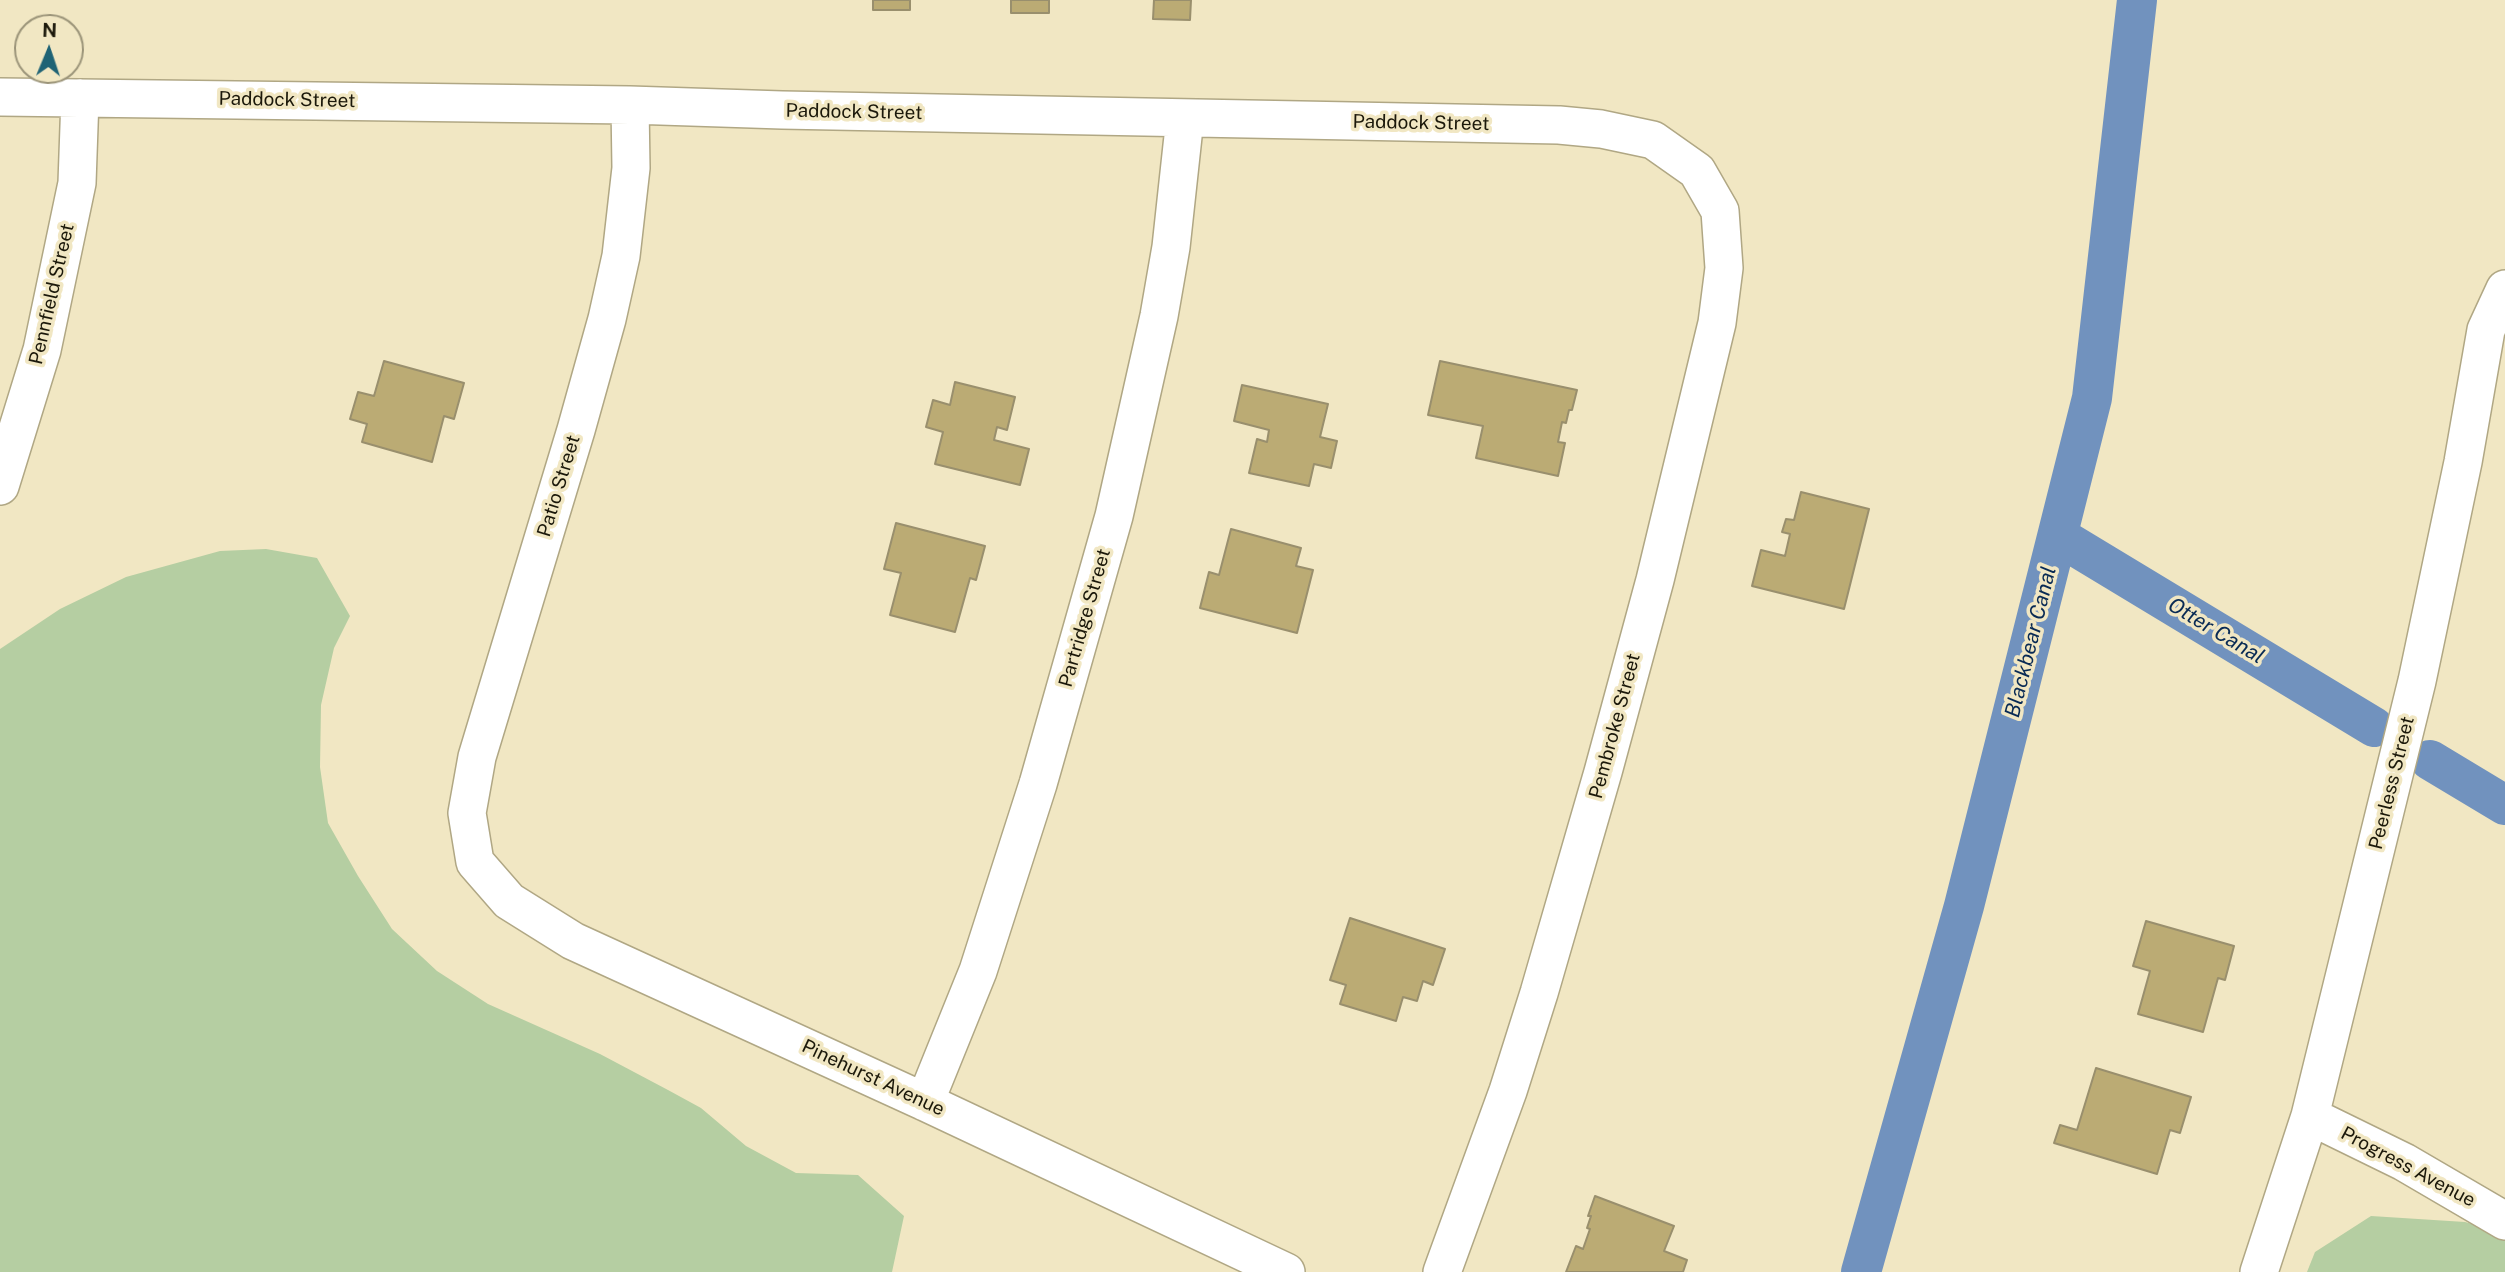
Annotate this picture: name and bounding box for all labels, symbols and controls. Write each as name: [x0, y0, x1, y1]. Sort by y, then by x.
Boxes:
north arrow: [14, 14, 84, 84]
text: N: [42, 19, 57, 41]
street label: Paddock Street: [218, 87, 356, 113]
street label: Paddock Street: [785, 99, 923, 125]
street label: Paddock Street: [1352, 110, 1490, 136]
street label: Pennfield Street: [25, 221, 79, 367]
street label: Patio Street: [533, 432, 585, 540]
street label: Partridge Street: [1054, 546, 1116, 690]
water label: Blackbear Canal: [2000, 564, 2062, 720]
water label: Otter Canal: [2163, 592, 2269, 670]
street label: Pembroke Street: [1585, 651, 1645, 801]
street label: Peerless Street: [2364, 714, 2420, 852]
street label: Pinehurst Avenue: [798, 1035, 948, 1121]
street label: Progress Avenue: [2337, 1122, 2479, 1212]

